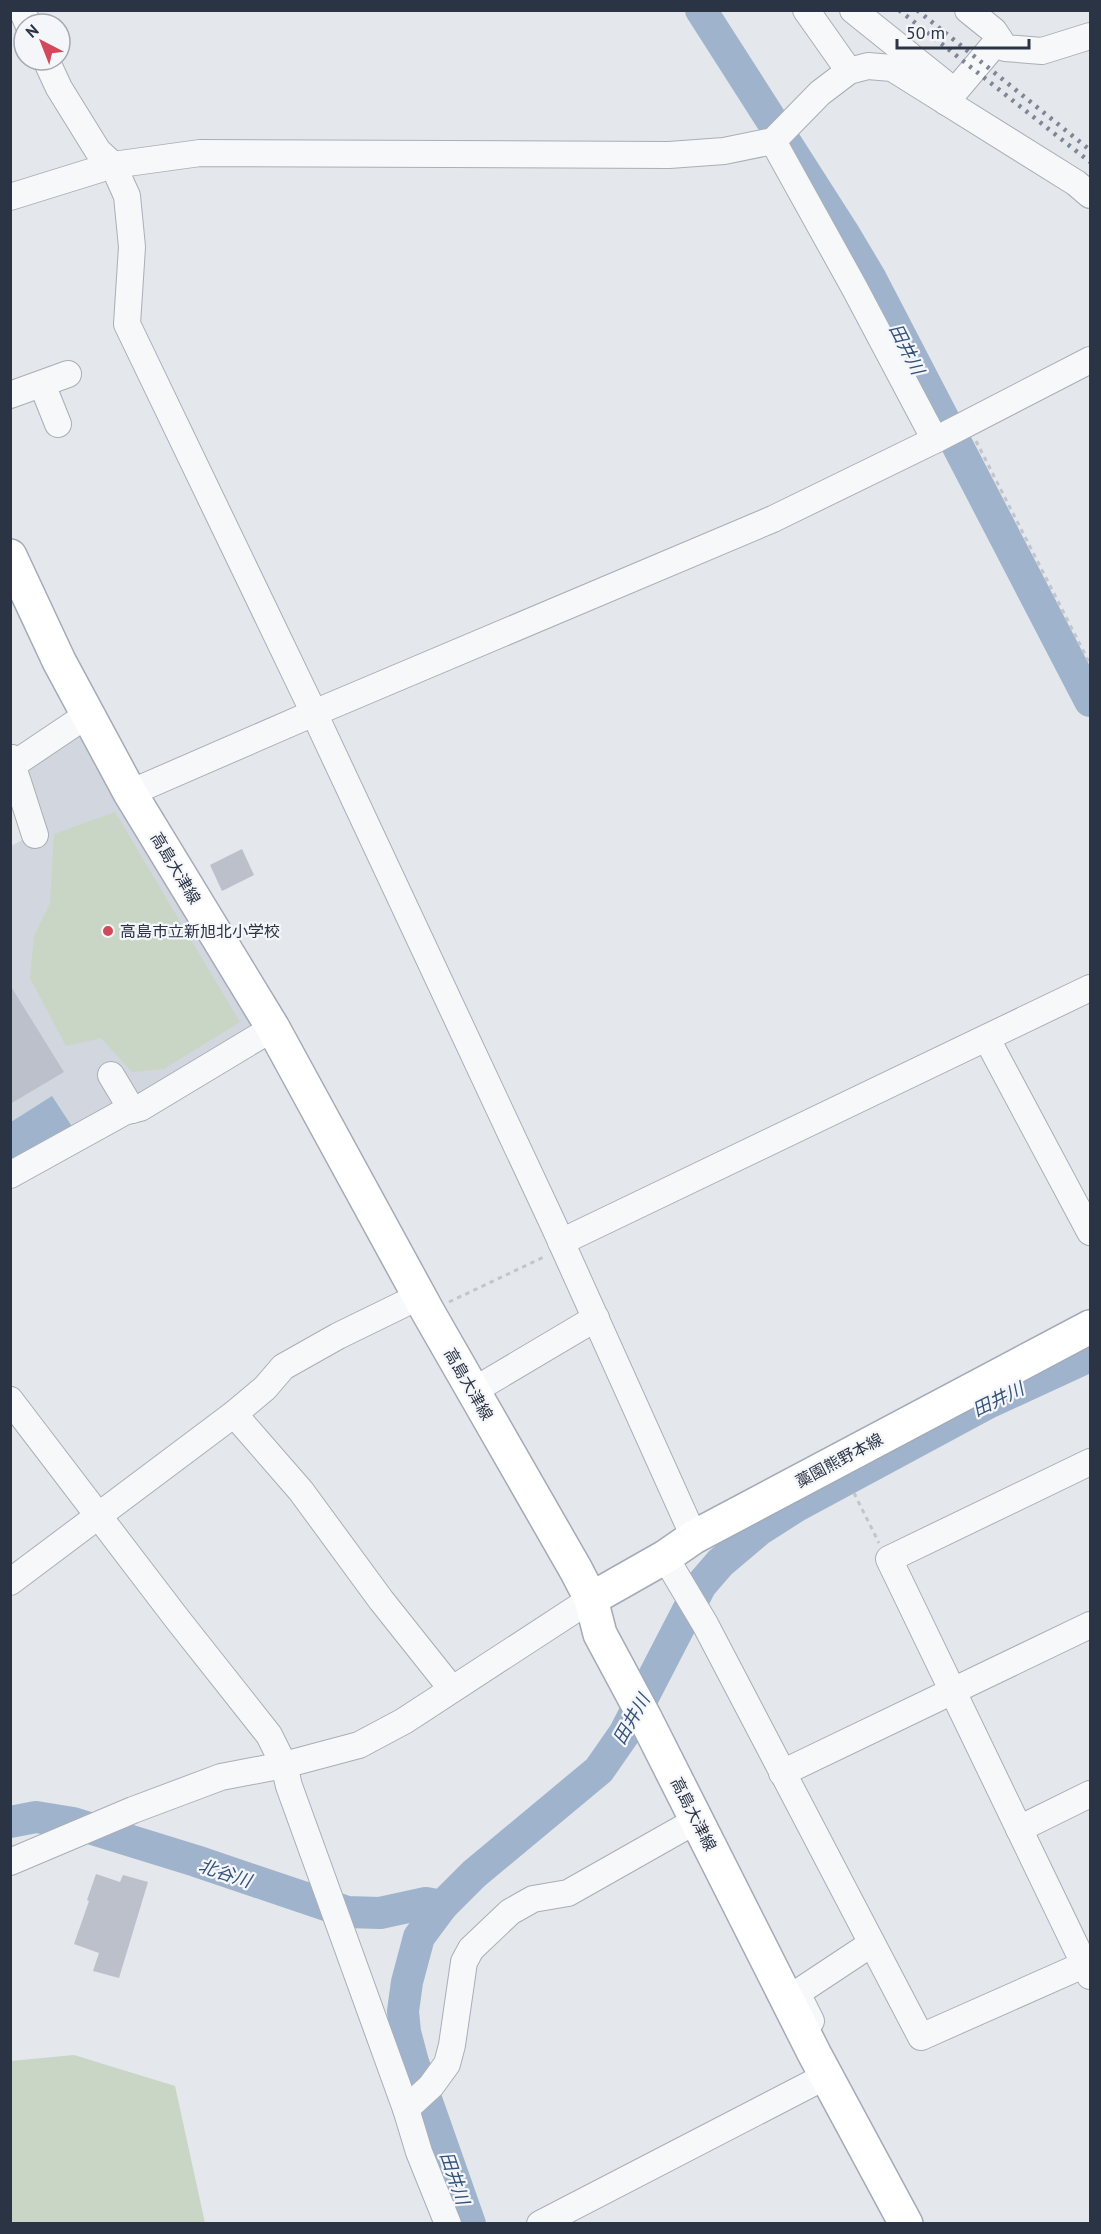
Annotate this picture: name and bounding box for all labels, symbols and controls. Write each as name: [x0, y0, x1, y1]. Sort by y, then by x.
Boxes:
north arrow: [12, 12, 72, 72]
scale bar: [897, 12, 1029, 50]
text: N: [21, 20, 43, 42]
text: 50 m: [906, 21, 945, 44]
water label: 田井川: [884, 320, 930, 380]
street label: 高島大津線: [147, 829, 205, 907]
place label: 高島市立新旭北小学校: [120, 921, 280, 941]
marker: 高島市立新旭北小学校: [101, 924, 115, 938]
street label: 高島大津線: [440, 1344, 498, 1424]
water label: 田井川: [969, 1376, 1029, 1421]
street label: 藁園熊野本線: [792, 1429, 886, 1491]
water label: 田井川: [608, 1688, 655, 1748]
street label: 高島大津線: [667, 1774, 721, 1854]
water label: 北谷川: [196, 1854, 256, 1893]
water label: 田井川: [435, 2149, 475, 2209]

